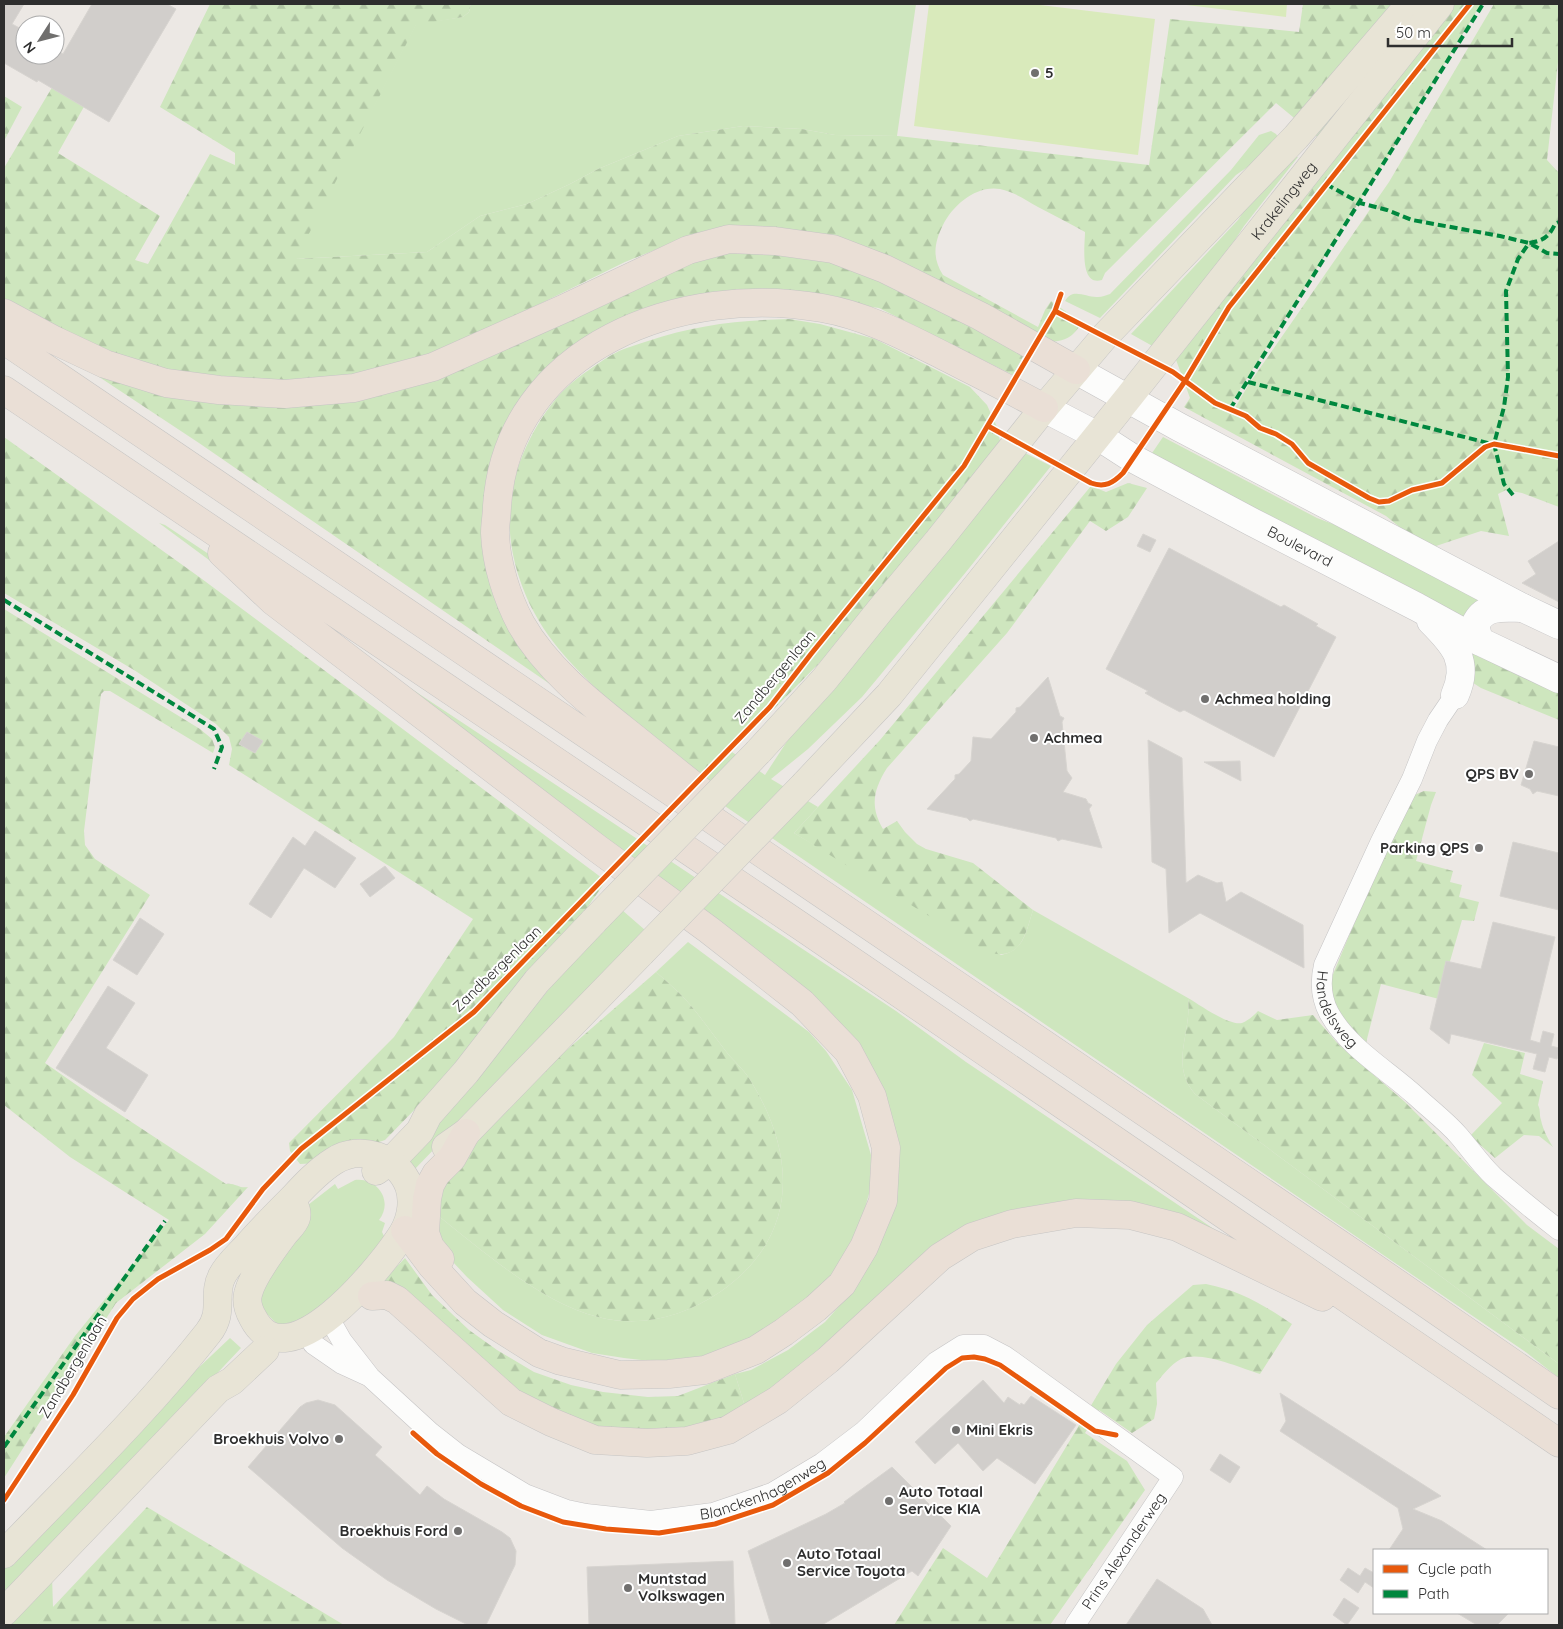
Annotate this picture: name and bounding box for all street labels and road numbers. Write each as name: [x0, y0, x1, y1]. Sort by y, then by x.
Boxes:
street label: Krakelingweg: [1247, 158, 1321, 244]
street label: Boulevard: [1264, 522, 1336, 571]
street label: Zandbergenlaan: [730, 626, 819, 727]
street label: Zandbergenlaan: [448, 921, 545, 1016]
street label: Handelsweg: [1313, 970, 1362, 1052]
street label: Zandbergenlaan: [34, 1312, 111, 1421]
street label: Blanckenhagenweg: [699, 1453, 829, 1524]
street label: Prins Alexanderweg: [1077, 1489, 1170, 1613]

